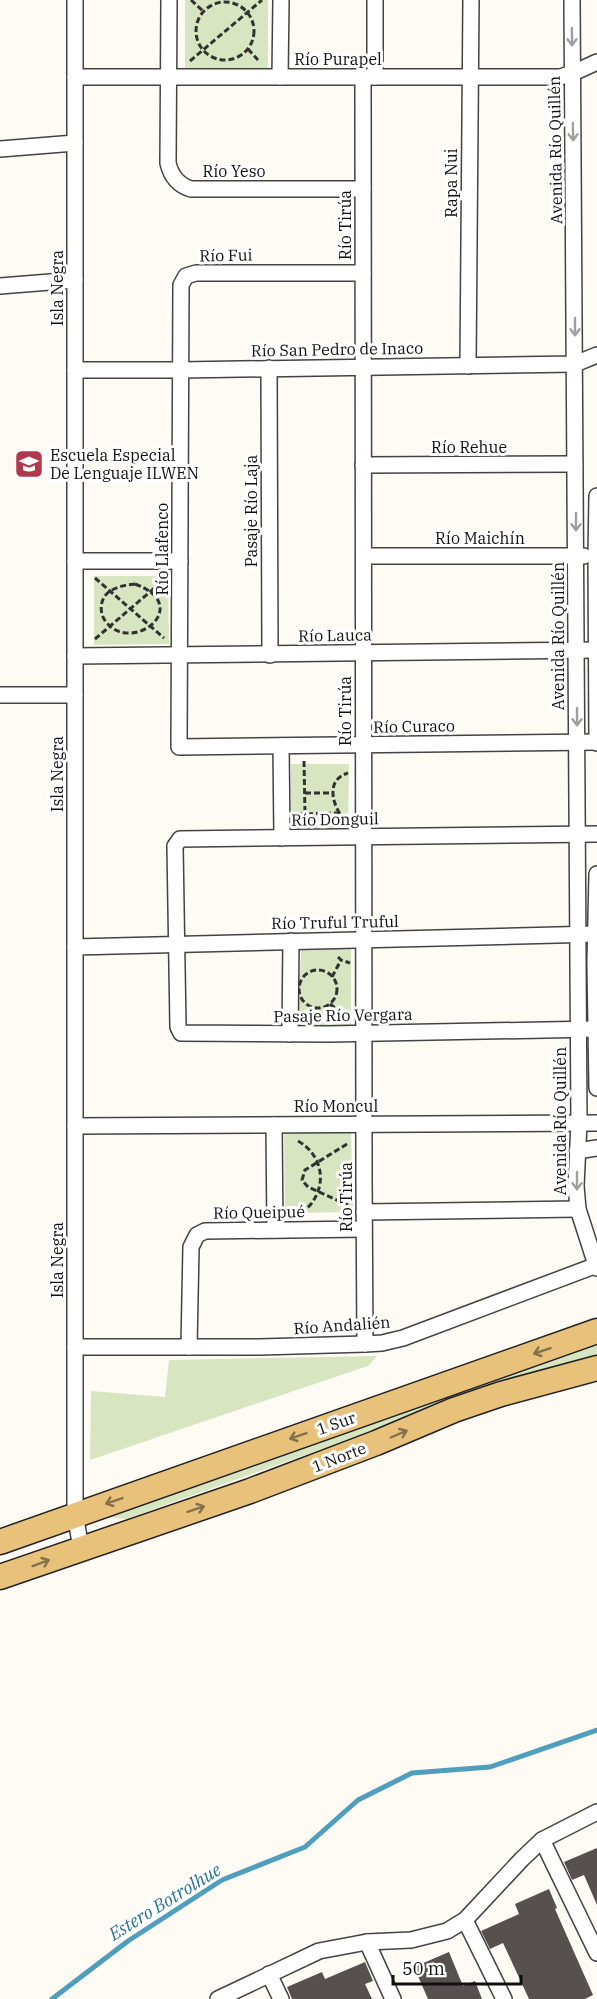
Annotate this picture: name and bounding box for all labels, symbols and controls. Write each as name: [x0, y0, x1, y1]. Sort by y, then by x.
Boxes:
one-way arrow: [566, 26, 578, 46]
street label: Río Purapel: [294, 49, 382, 69]
street label: Avenida Río Quillén: [544, 76, 566, 224]
one-way arrow: [567, 121, 579, 141]
street label: Rapa Nui: [441, 148, 461, 218]
street label: Río Yeso: [203, 161, 265, 181]
street label: Río Tirúa: [335, 190, 355, 260]
street label: Río Fui: [199, 245, 253, 265]
street label: Isla Negra: [47, 250, 67, 326]
one-way arrow: [569, 316, 581, 336]
street label: Río San Pedro de Inaco: [251, 337, 423, 361]
street label: Río Rehue: [431, 437, 507, 457]
place label: Escuela Especial De Lenguaje ILWEN: [50, 445, 199, 483]
school or university icon: Escuela Especial De Lenguaje ILWEN: [13, 448, 45, 480]
street label: Pasaje Río Laja: [241, 454, 261, 567]
street label: Río Llafenco: [152, 503, 172, 595]
one-way arrow: [570, 511, 582, 531]
street label: Río Maichín: [435, 528, 525, 548]
street label: Avenida Río Quillén: [548, 562, 568, 710]
street label: Río Lauca: [298, 624, 372, 646]
street label: Río Tirúa: [335, 676, 355, 746]
one-way arrow: [571, 706, 583, 726]
street label: Río Curaco: [373, 715, 455, 737]
street label: Isla Negra: [47, 736, 67, 812]
street label: Río Donguil: [291, 808, 379, 830]
street label: Río Truful Truful: [271, 911, 399, 933]
street label: Pasaje Río Vergara: [273, 1004, 413, 1026]
street label: Avenida Río Quillén: [550, 1047, 570, 1195]
street label: Río Moncul: [294, 1096, 379, 1116]
street label: Río Tirúa: [336, 1162, 356, 1232]
one-way arrow: [571, 1171, 583, 1191]
street label: Río Queipué: [213, 1201, 305, 1223]
street label: Isla Negra: [47, 1222, 67, 1298]
street label: Río Andalién: [293, 1312, 391, 1338]
one-way arrow: [533, 1346, 552, 1357]
street label: 1 Sur: [314, 1407, 358, 1439]
one-way arrow: [389, 1428, 407, 1439]
one-way arrow: [289, 1432, 308, 1443]
street label: 1 Norte: [309, 1438, 369, 1476]
one-way arrow: [105, 1496, 124, 1507]
one-way arrow: [186, 1503, 205, 1514]
one-way arrow: [31, 1556, 49, 1567]
water label: Estero Botrolhue: [103, 1858, 225, 1946]
scale bar: [393, 1948, 520, 1986]
text: 50 m: [402, 1957, 445, 1980]

